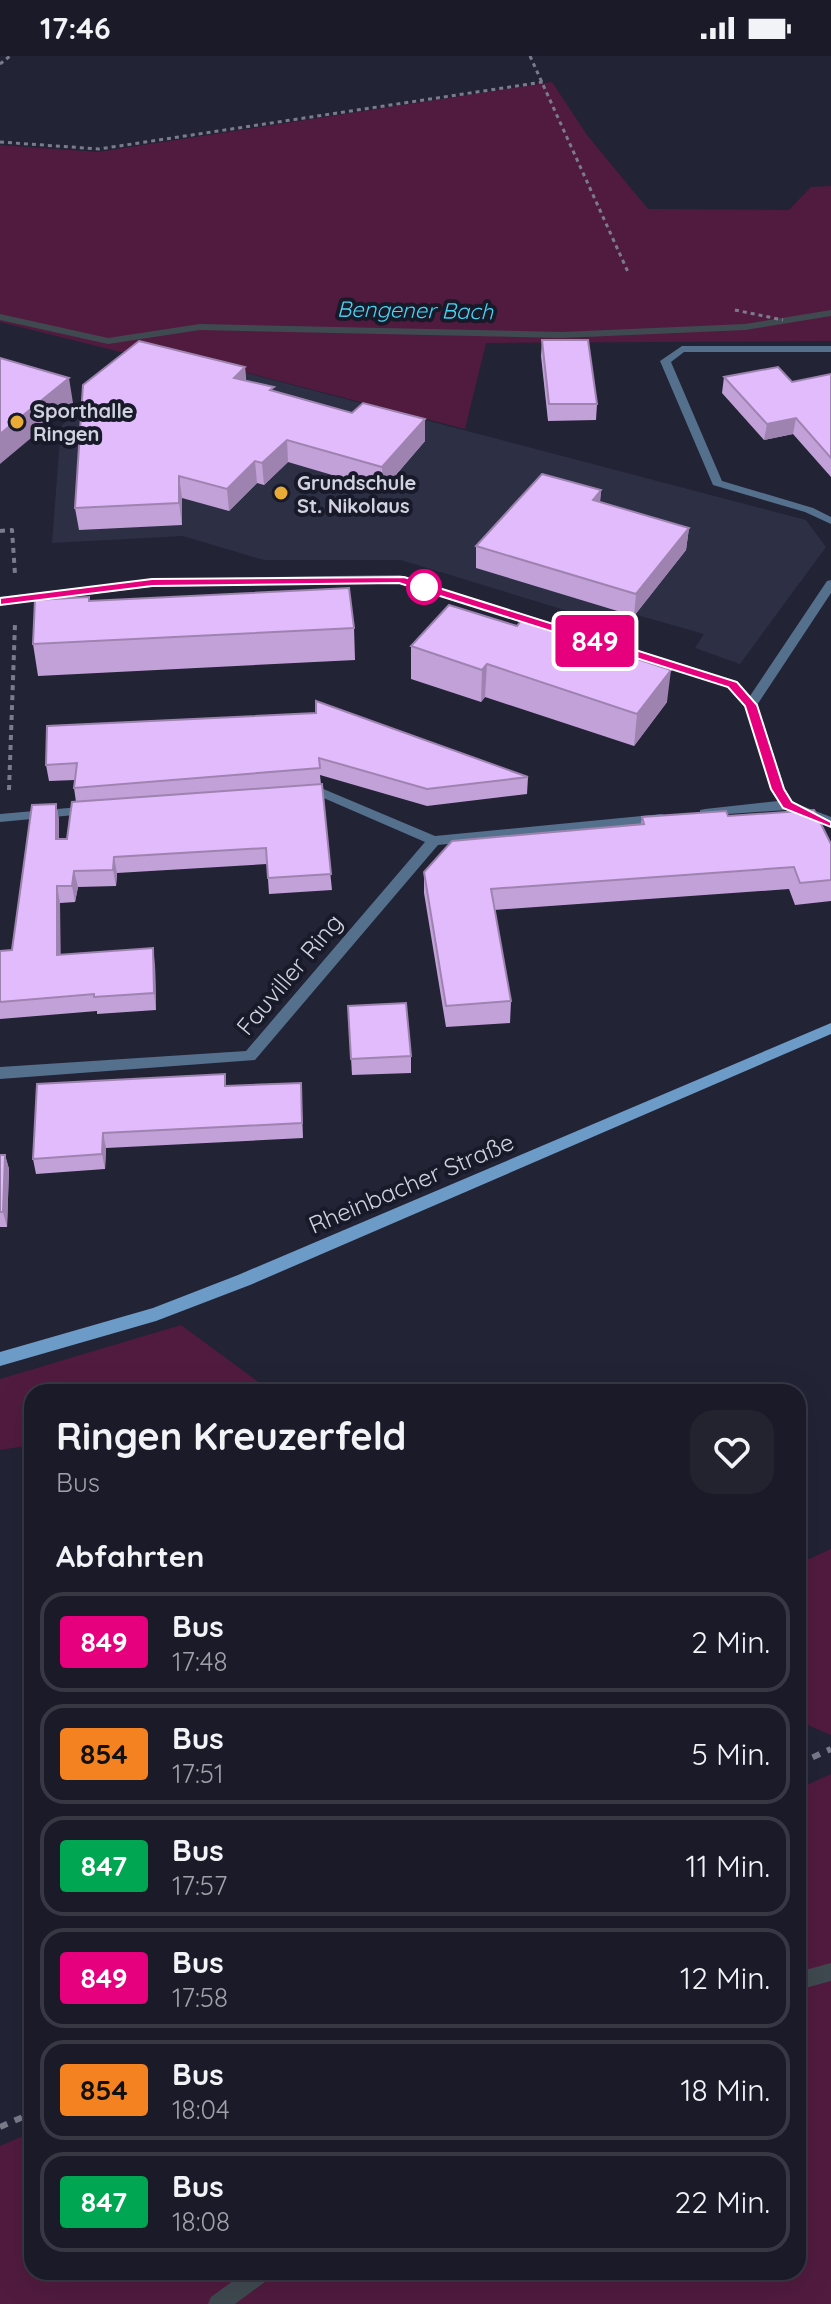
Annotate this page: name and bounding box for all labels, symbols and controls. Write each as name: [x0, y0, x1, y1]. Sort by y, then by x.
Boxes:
text: 17:46: [40, 9, 111, 47]
water label: Bengener Bach: [337, 295, 494, 325]
place label: Sporthalle Ringen: [33, 398, 134, 446]
marker: Sporthalle Ringen: [8, 413, 26, 431]
place label: Grundschule St. Nikolaus: [297, 470, 416, 518]
marker: Grundschule St. Nikolaus: [272, 484, 290, 502]
unlabelled marker: [407, 570, 441, 604]
line badge: 849: [549, 615, 641, 667]
text: 849: [571, 623, 619, 658]
street label: Fauviller Ring: [230, 907, 348, 1041]
street label: Rheinbacher Straße: [304, 1126, 518, 1240]
button: heart: [690, 1410, 774, 1494]
text: Ringen Kreuzerfeld: [56, 1412, 406, 1460]
text: Bus: [56, 1466, 100, 1499]
text: Abfahrten: [56, 1537, 204, 1575]
text: Bus: [172, 1607, 224, 1645]
text: 2 Min.: [691, 1623, 770, 1661]
text: 849: [80, 1624, 128, 1659]
text: 17:48: [172, 1645, 228, 1678]
text: Bus: [172, 1719, 224, 1757]
text: 5 Min.: [691, 1735, 770, 1773]
text: 854: [80, 1736, 128, 1771]
text: 17:51: [172, 1757, 224, 1790]
text: Bus: [172, 1831, 224, 1869]
text: 11 Min.: [686, 1847, 770, 1885]
text: 847: [81, 1848, 127, 1883]
text: 17:57: [172, 1869, 227, 1902]
text: Bus: [172, 1943, 224, 1981]
text: 12 Min.: [680, 1959, 770, 1997]
text: 849: [80, 1960, 128, 1995]
text: 17:58: [172, 1981, 228, 2014]
text: Bus: [172, 2055, 224, 2093]
text: 18 Min.: [681, 2071, 770, 2109]
text: 854: [80, 2072, 128, 2107]
text: 18:04: [172, 2093, 230, 2126]
text: Bus: [172, 2167, 224, 2205]
text: 22 Min.: [675, 2183, 770, 2221]
text: 847: [81, 2184, 127, 2219]
text: 18:08: [172, 2205, 230, 2238]

